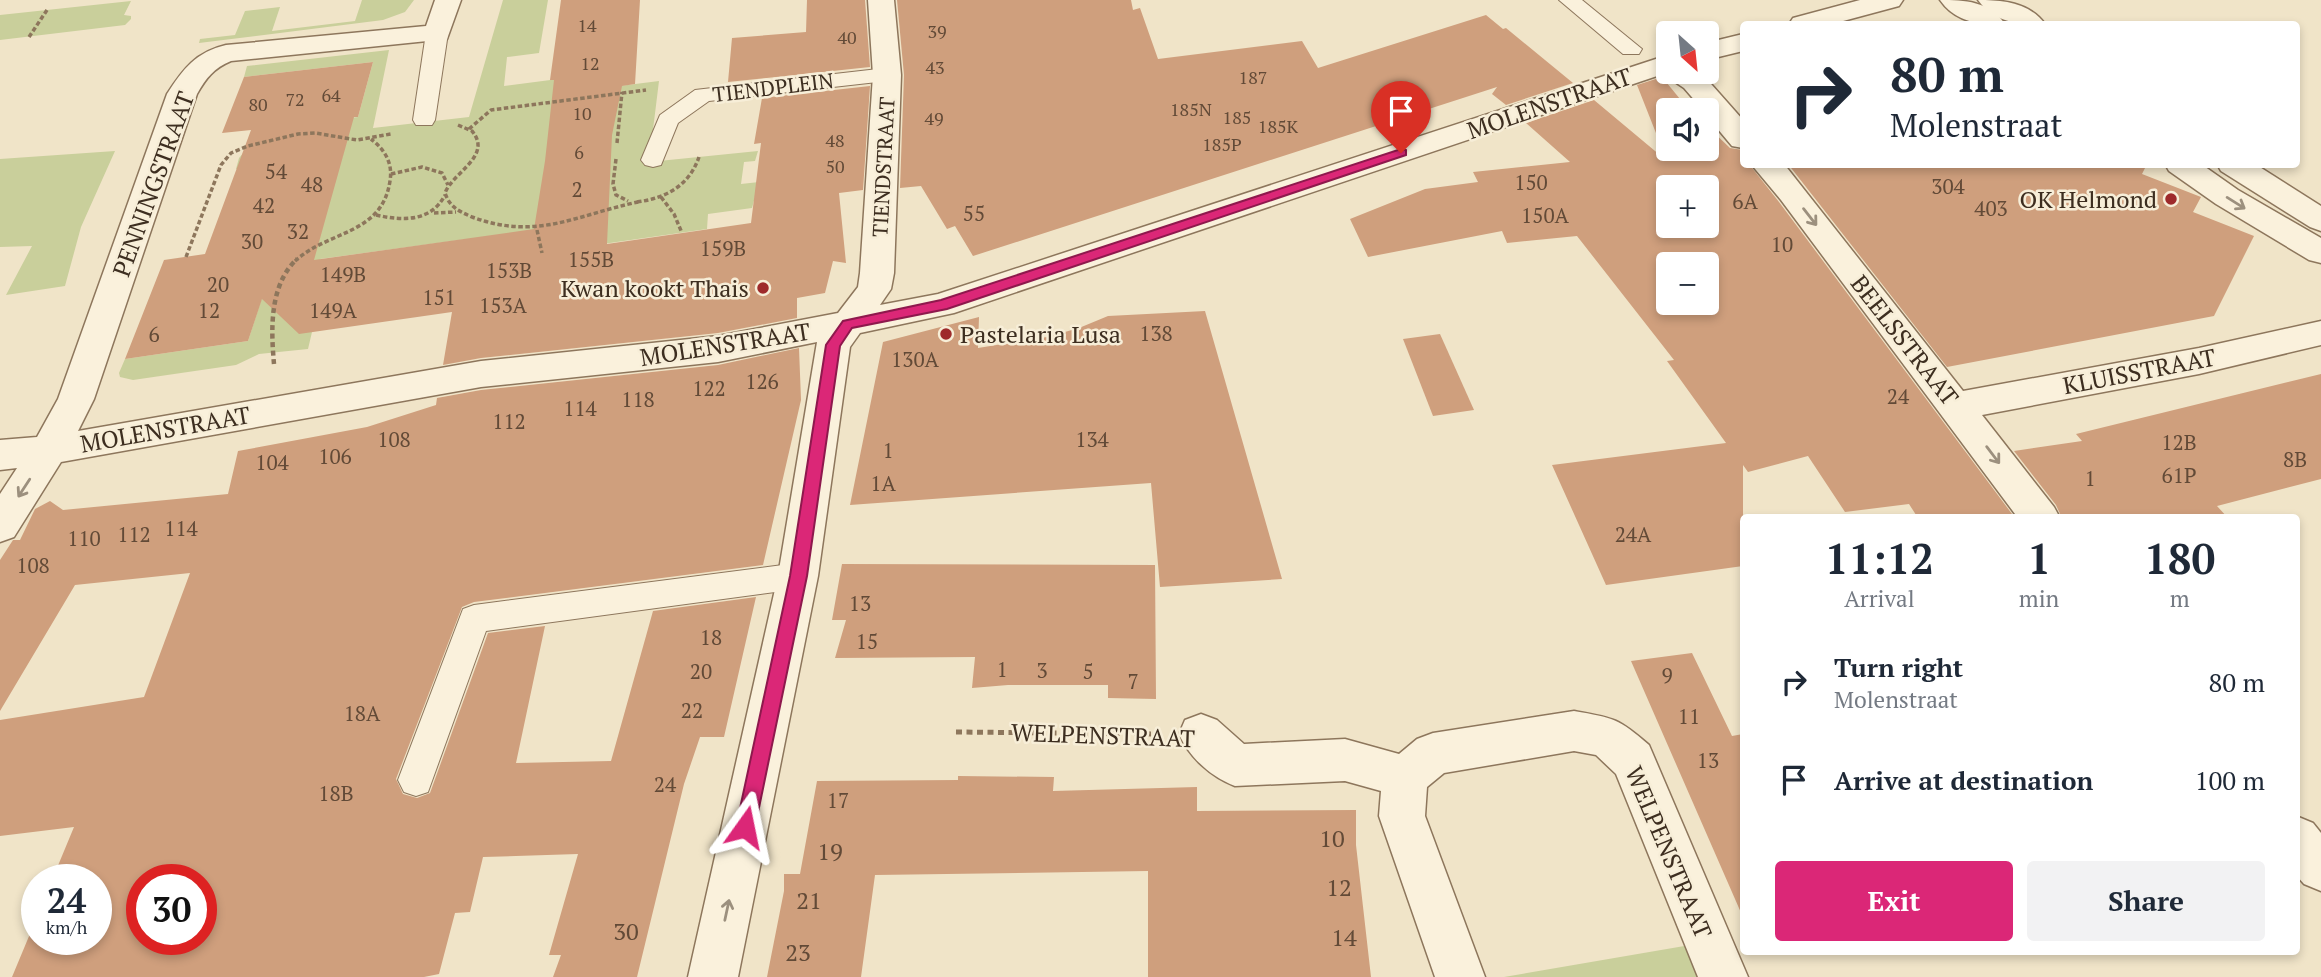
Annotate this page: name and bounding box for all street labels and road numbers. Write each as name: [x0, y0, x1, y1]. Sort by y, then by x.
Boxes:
street label: MOLENSTRAAT: [1462, 60, 1636, 146]
street label: TIENDPLEIN: [711, 66, 835, 108]
street label: PENNINGSTRAAT: [105, 87, 201, 281]
street label: TIENDSTRAAT: [865, 96, 901, 238]
street label: BEELSSTRAAT: [1844, 268, 1966, 412]
street label: MOLENSTRAAT: [638, 315, 813, 373]
street label: KLUISSTRAAT: [2060, 340, 2218, 401]
street label: MOLENSTRAAT: [78, 398, 253, 460]
street label: WELPENSTRAAT: [1010, 716, 1196, 754]
street label: WELPENSTRAAT: [1618, 761, 1720, 943]

